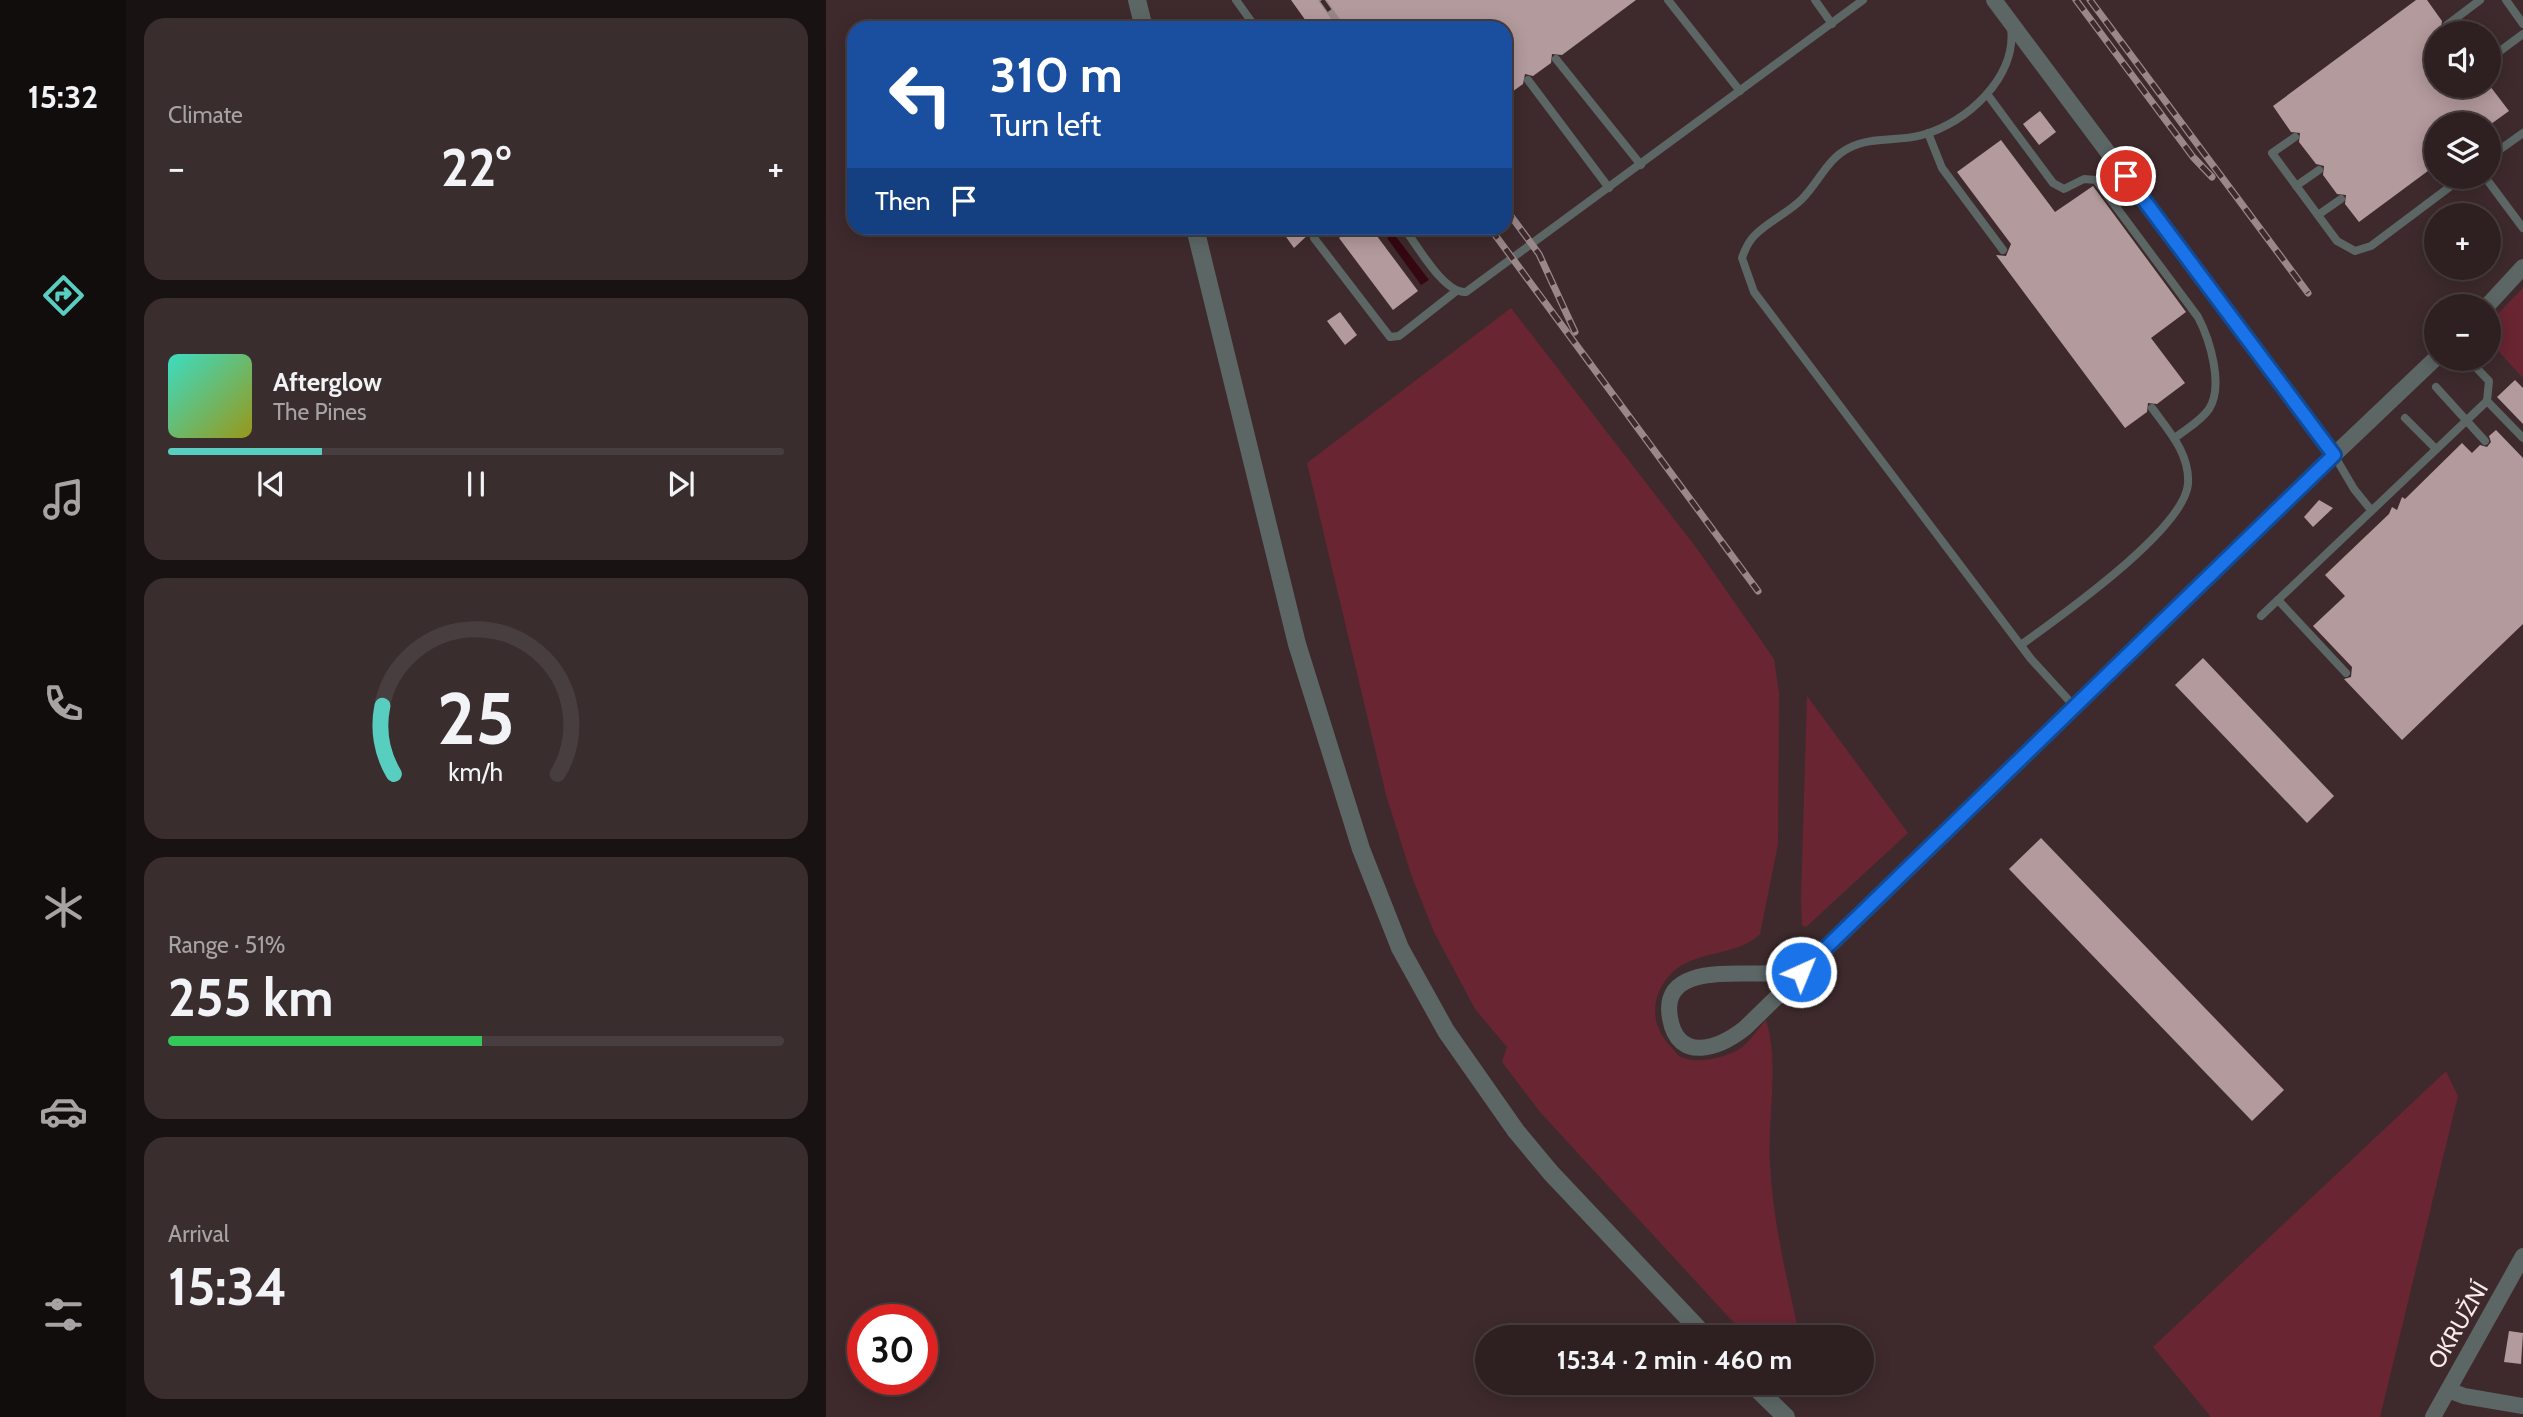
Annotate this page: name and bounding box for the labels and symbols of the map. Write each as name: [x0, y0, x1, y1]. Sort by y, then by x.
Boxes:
pin: [2096, 146, 2156, 206]
position arrow: [1764, 935, 1838, 1009]
street label: OKRUŽNÍ: [2421, 1276, 2494, 1373]
speed limit sign: 30: [847, 1304, 938, 1395]

